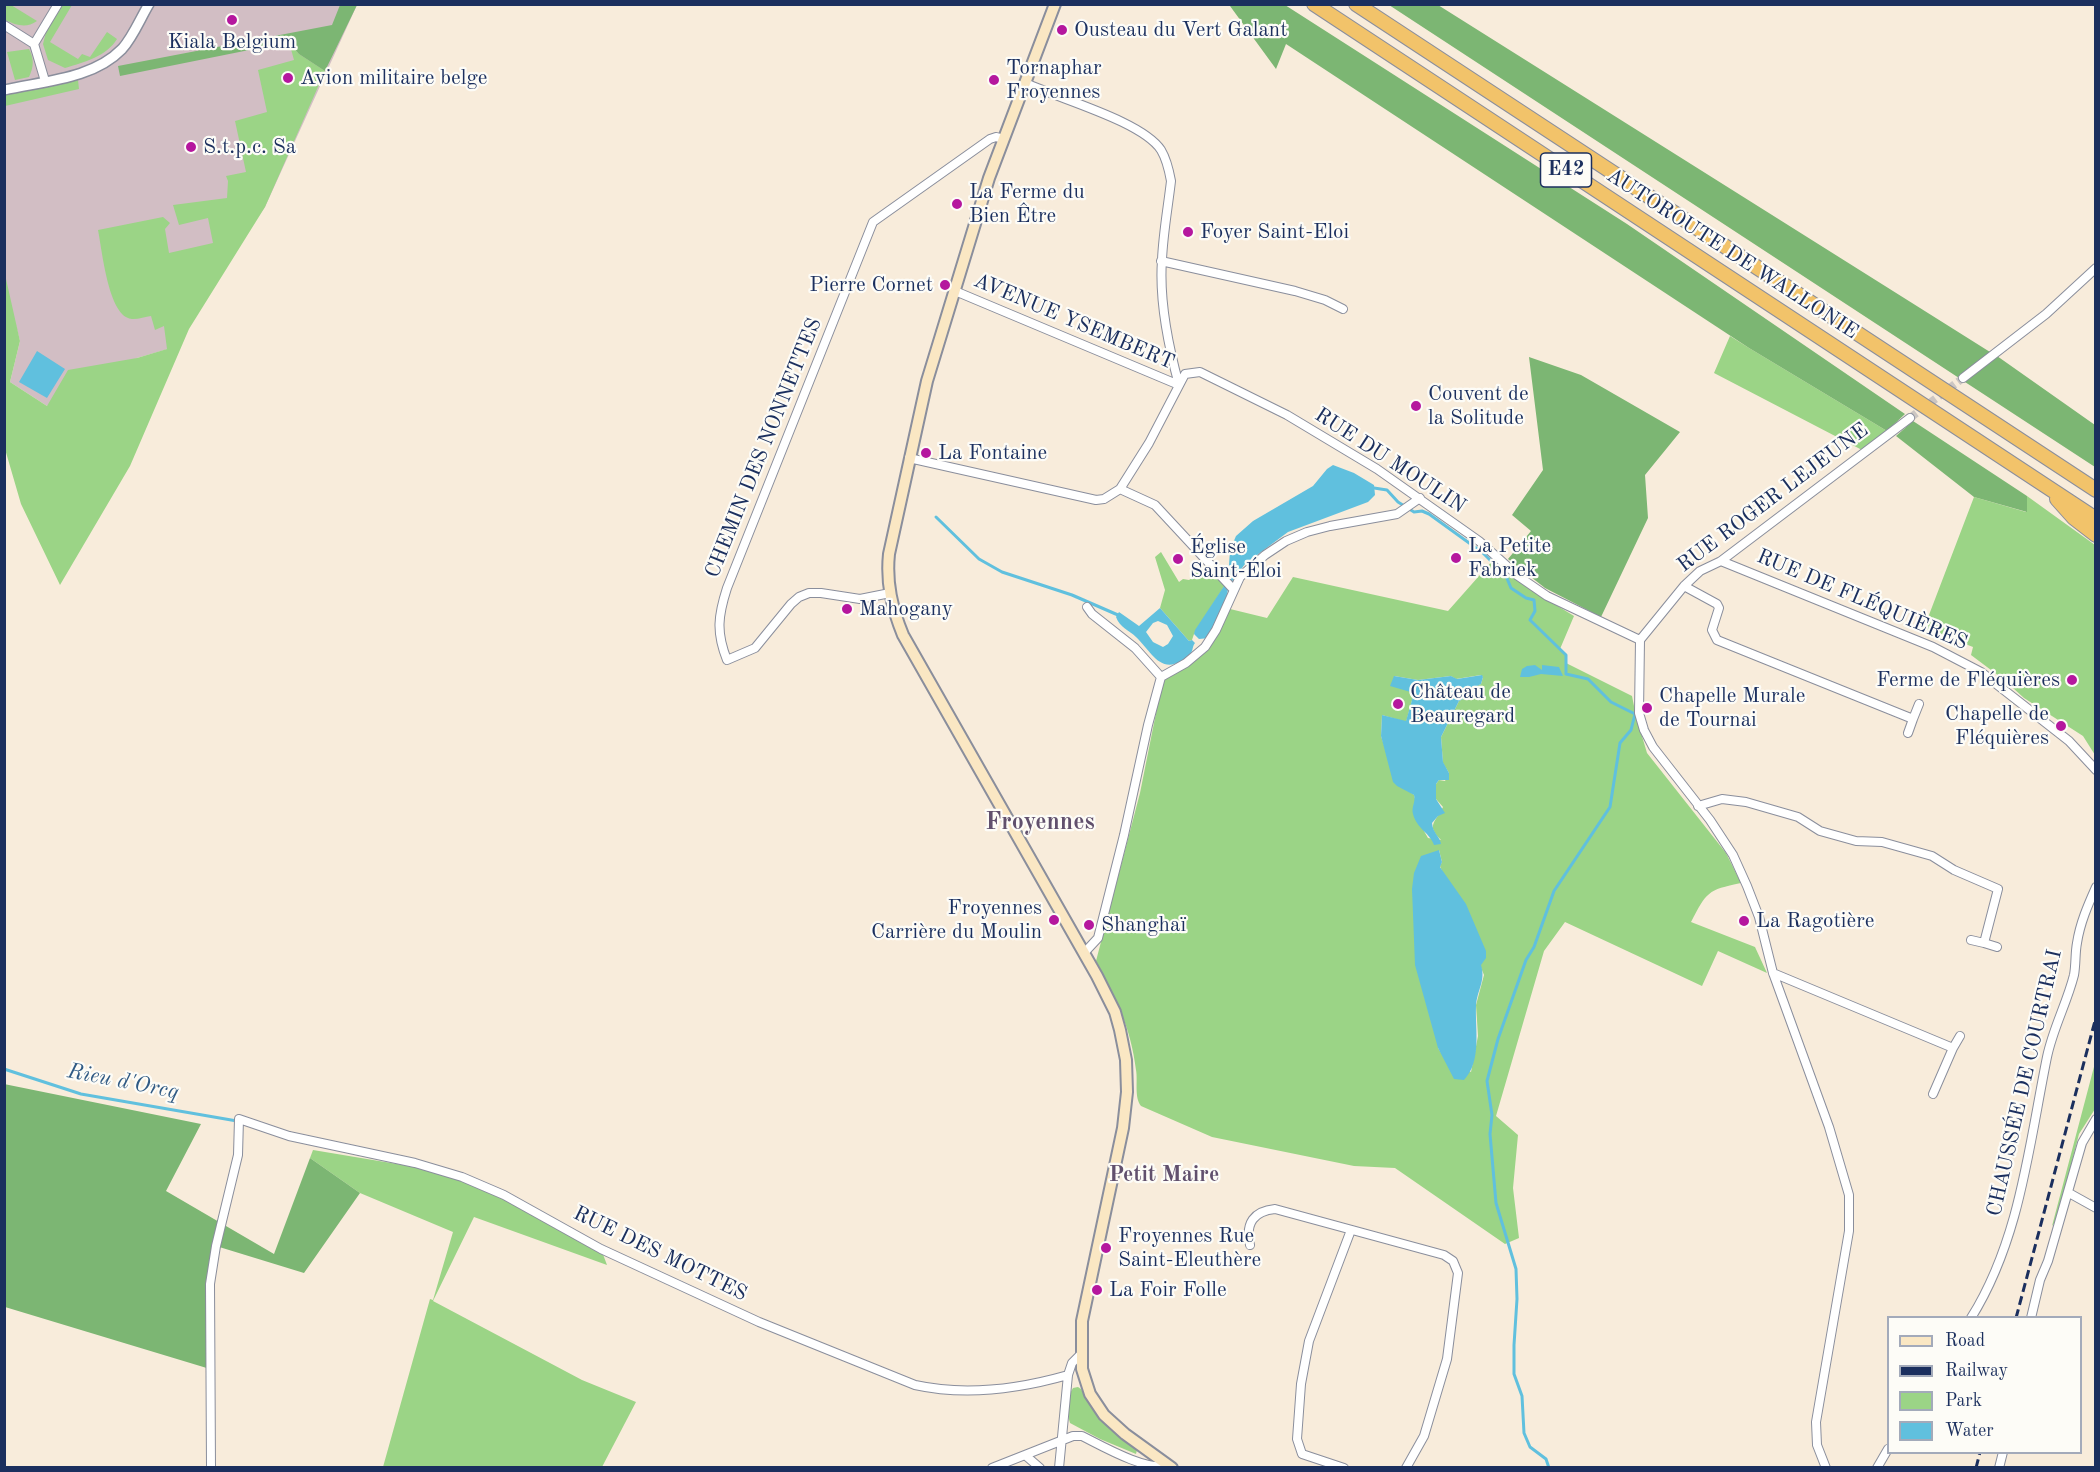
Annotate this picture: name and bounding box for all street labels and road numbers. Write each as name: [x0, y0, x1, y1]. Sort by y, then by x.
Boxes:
road number: E42: [1540, 153, 1592, 187]
street label: AUTOROUTE DE WALLONIE: [1601, 163, 1863, 345]
street label: AVENUE YSEMBERT: [970, 268, 1178, 376]
street label: CHEMIN DES NONNETTES: [700, 314, 828, 582]
street label: RUE DU MOULIN: [1310, 403, 1470, 519]
street label: RUE ROGER LEJEUNE: [1672, 418, 1874, 578]
street label: RUE DE FLÉQUIÈRES: [1753, 544, 1971, 656]
street label: CHAUSSÉE DE COURTRAI: [1982, 947, 2068, 1219]
street label: RUE DES MOTTES: [569, 1201, 751, 1307]

